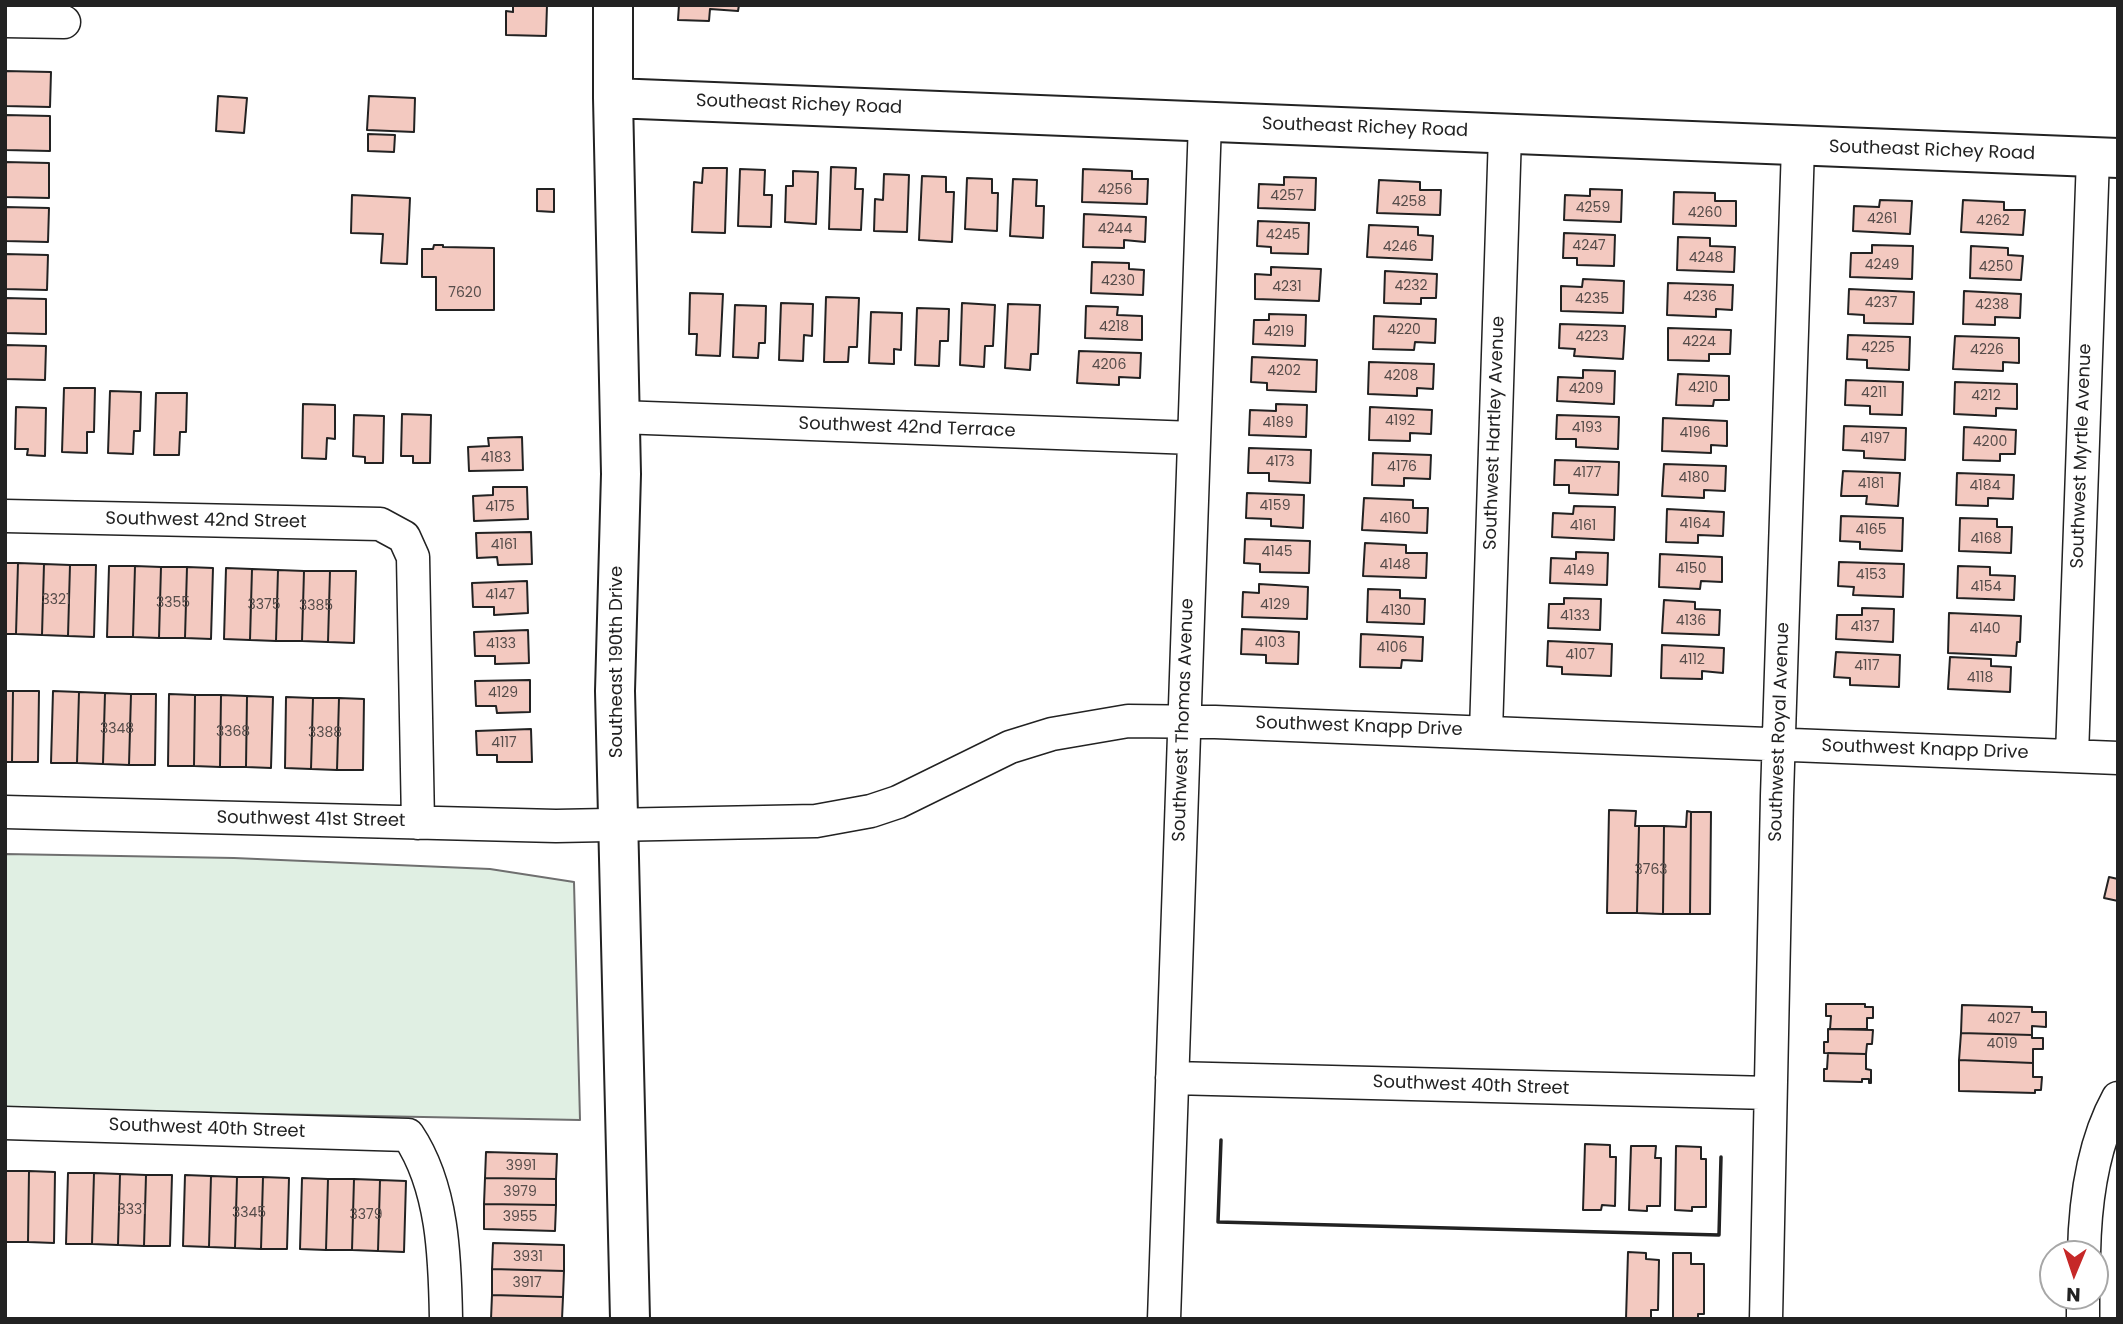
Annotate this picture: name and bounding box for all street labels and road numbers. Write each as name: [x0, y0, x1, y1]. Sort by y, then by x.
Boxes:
street label: Southeast Richey Road: [695, 91, 903, 119]
street label: Southeast Richey Road: [1261, 114, 1469, 142]
street label: Southeast Richey Road: [1828, 137, 2036, 165]
street label: Southwest Hartley Avenue: [1480, 316, 1510, 550]
street label: Southwest Myrtle Avenue: [2067, 343, 2097, 569]
street label: Southwest 42nd Terrace: [798, 413, 1016, 443]
street label: Southwest 42nd Street: [105, 508, 307, 534]
street label: Southeast 190th Drive: [606, 566, 628, 758]
street label: Southwest Thomas Avenue: [1169, 598, 1199, 842]
street label: Southwest Royal Avenue: [1765, 622, 1795, 842]
street label: Southwest Knapp Drive: [1255, 713, 1463, 741]
street label: Southwest Knapp Drive: [1821, 736, 2029, 764]
street label: Southwest 41st Street: [216, 808, 406, 832]
street label: Southwest 40th Street: [1372, 1072, 1570, 1100]
street label: Southwest 40th Street: [108, 1115, 306, 1143]

